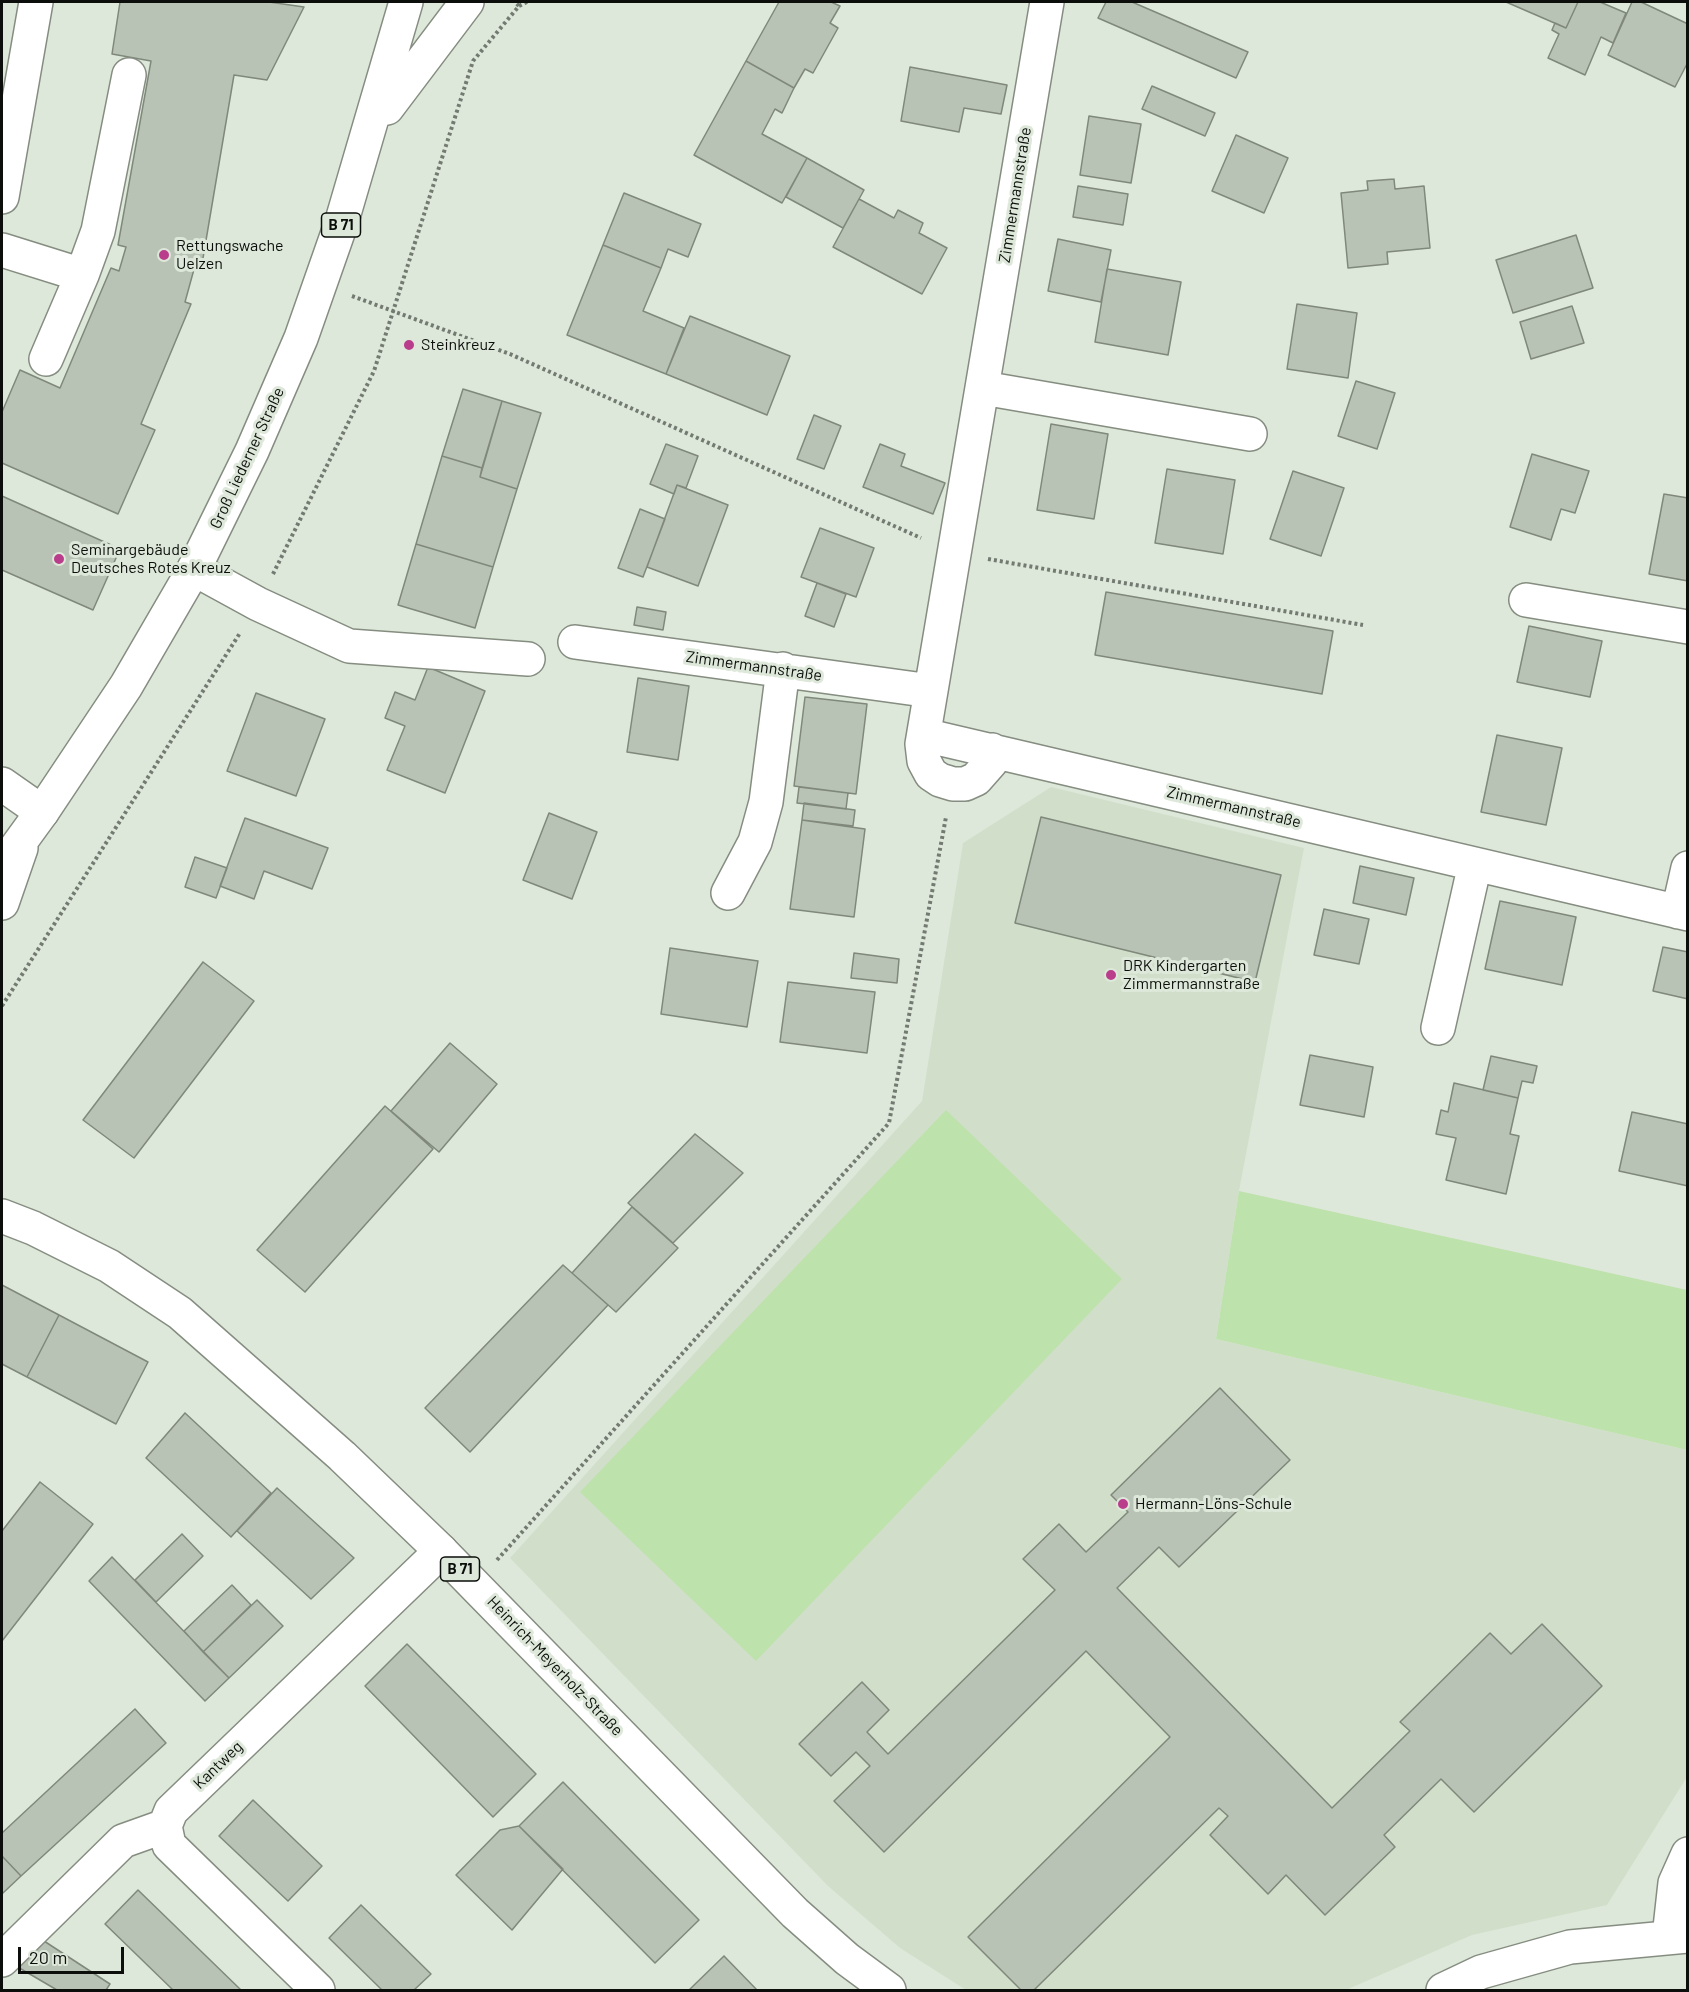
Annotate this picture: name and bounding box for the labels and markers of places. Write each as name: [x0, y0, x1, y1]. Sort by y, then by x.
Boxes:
place label: Rettungswache Uelzen: [176, 236, 284, 274]
marker: Rettungswache Uelzen: [157, 248, 171, 262]
place label: Steinkreuz: [421, 335, 495, 355]
marker: Steinkreuz: [402, 338, 416, 352]
place label: Seminargebäude Deutsches Rotes Kreuz: [71, 540, 231, 578]
marker: Seminargebäude Deutsches Rotes Kreuz: [52, 552, 66, 566]
place label: DRK Kindergarten Zimmermannstraße: [1123, 956, 1260, 994]
marker: DRK Kindergarten Zimmermannstraße: [1104, 968, 1118, 982]
place label: Hermann-Löns-Schule: [1135, 1494, 1292, 1514]
marker: Hermann-Löns-Schule: [1116, 1497, 1130, 1511]

